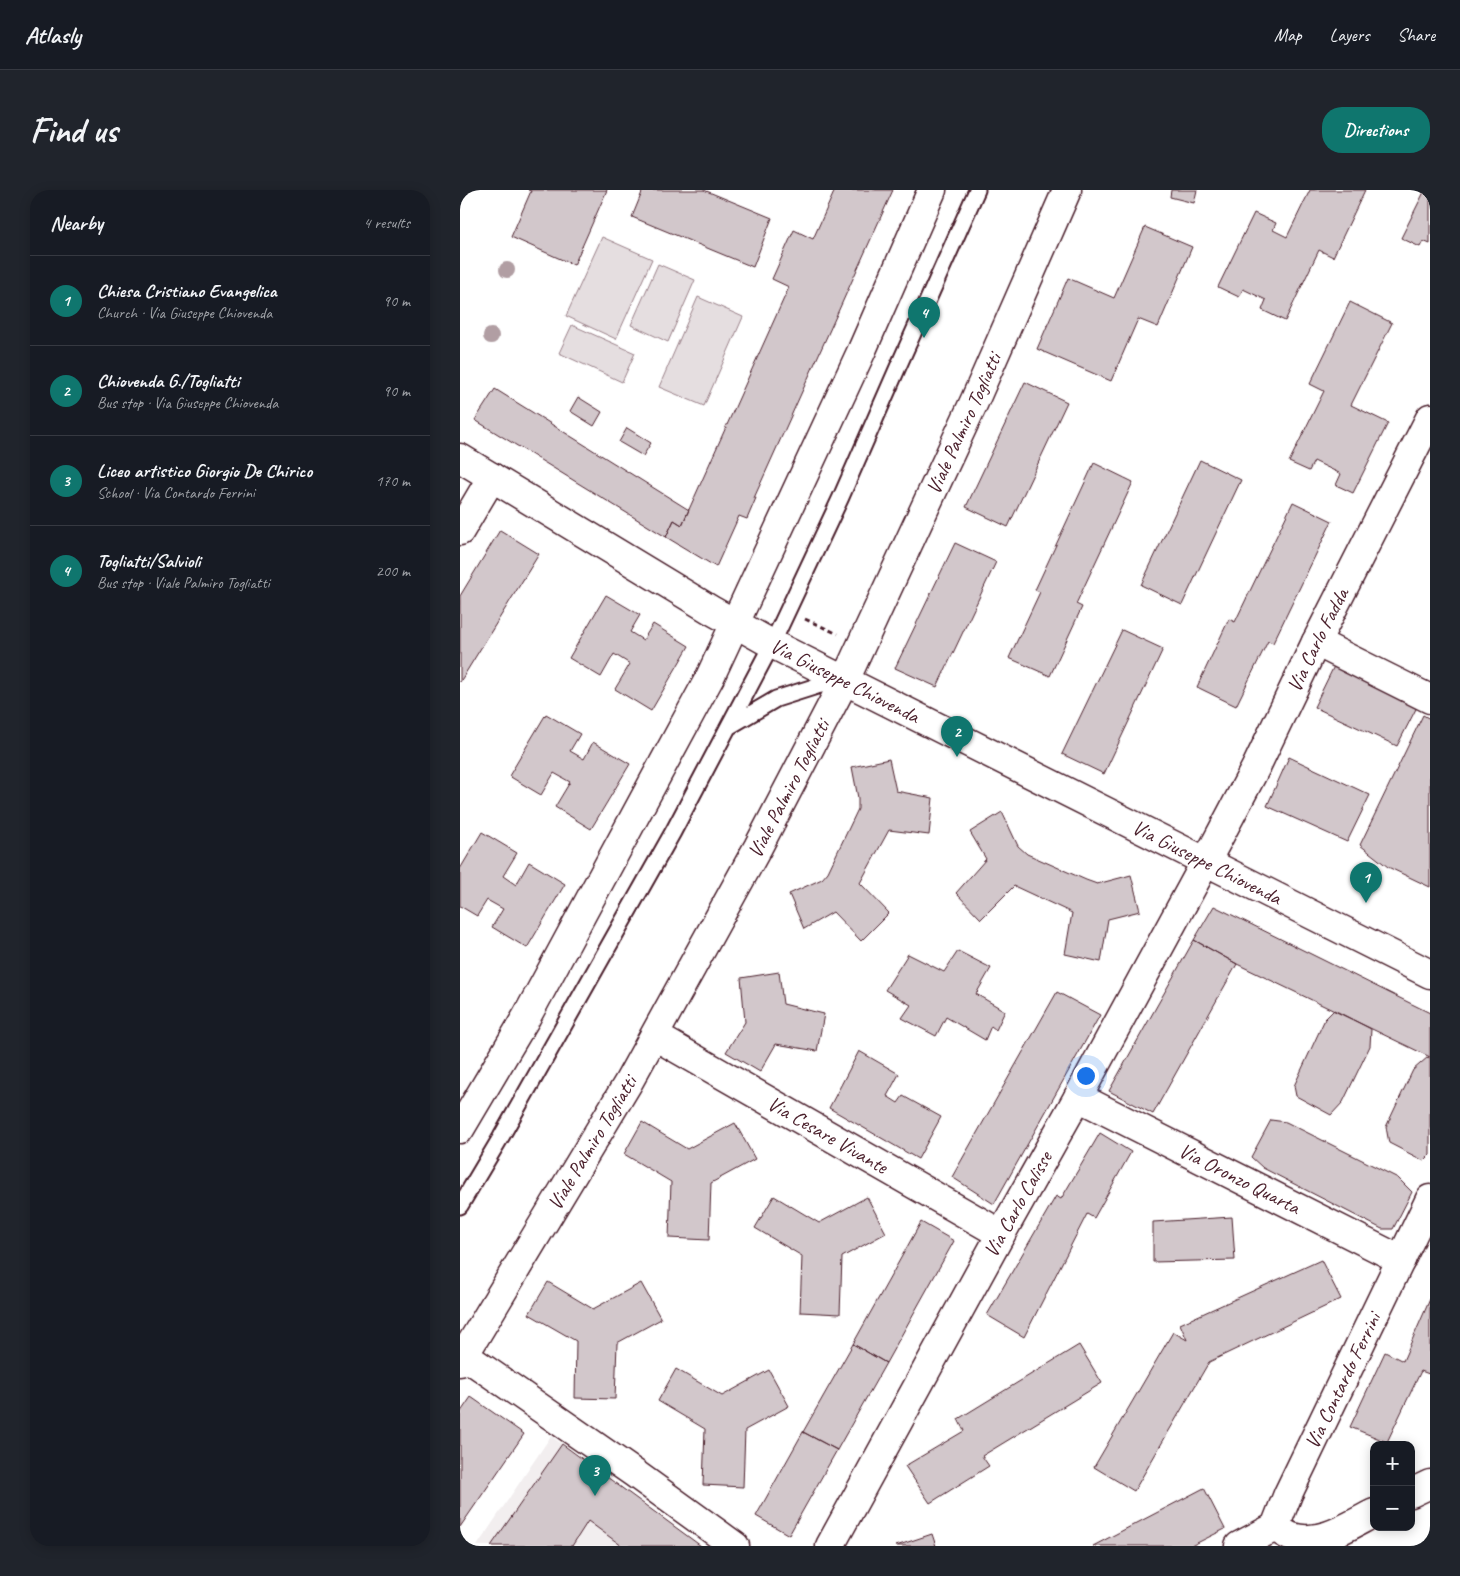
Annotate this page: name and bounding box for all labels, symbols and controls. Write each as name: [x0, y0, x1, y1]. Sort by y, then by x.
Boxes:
text: Atlasly: [25, 20, 81, 50]
text: Map: [1274, 24, 1302, 46]
text: Layers: [1330, 24, 1369, 46]
text: Share: [1397, 24, 1435, 46]
button: Directions: [1322, 107, 1430, 153]
text: Find us: [30, 108, 117, 153]
text: Nearby: [50, 210, 103, 236]
text: 4 results: [363, 213, 410, 233]
text: Chiesa Cristiano Evangelica: [97, 279, 277, 303]
text: 1: [62, 291, 70, 311]
text: 90 m: [383, 291, 410, 311]
pin: 4: [908, 297, 940, 338]
text: Church · Via Giuseppe Chiovenda: [97, 303, 272, 323]
street label: Viale Palmiro Togliatti: [920, 346, 1008, 498]
text: Chiovenda G./Togliatti: [97, 369, 239, 393]
text: 2: [62, 381, 70, 401]
text: 90 m: [383, 381, 410, 401]
text: Bus stop · Via Giuseppe Chiovenda: [97, 393, 278, 413]
text: Liceo artistico Giorgio De Chirico: [97, 459, 312, 483]
text: 3: [62, 471, 70, 491]
text: 170 m: [376, 471, 410, 491]
text: School · Via Contardo Ferrini: [97, 483, 255, 503]
text: Togliatti/Salvioli: [97, 549, 201, 573]
text: 4: [62, 561, 70, 581]
text: 200 m: [376, 561, 410, 581]
text: Bus stop · Viale Palmiro Togliatti: [97, 573, 270, 593]
street label: Via Carlo Fadda: [1281, 582, 1355, 696]
street label: Via Giuseppe Chiovenda: [766, 632, 926, 730]
street label: Viale Palmiro Togliatti: [742, 712, 837, 862]
pin: 2: [941, 716, 973, 757]
street label: Via Giuseppe Chiovenda: [1128, 814, 1288, 911]
pin: 1: [1350, 862, 1382, 903]
your location: [1073, 1063, 1099, 1089]
street label: Viale Palmiro Togliatti: [542, 1068, 644, 1215]
street label: Via Cesare Vivante: [763, 1090, 893, 1180]
street label: Via Oronzo Quarta: [1175, 1137, 1306, 1221]
street label: Via Carlo Calisse: [978, 1145, 1059, 1262]
street label: Via Contardo Ferrini: [1299, 1306, 1388, 1453]
map controls: [1370, 1441, 1415, 1531]
button: +: [1370, 1441, 1415, 1486]
pin: 3: [579, 1455, 611, 1496]
button: −: [1370, 1486, 1415, 1531]

